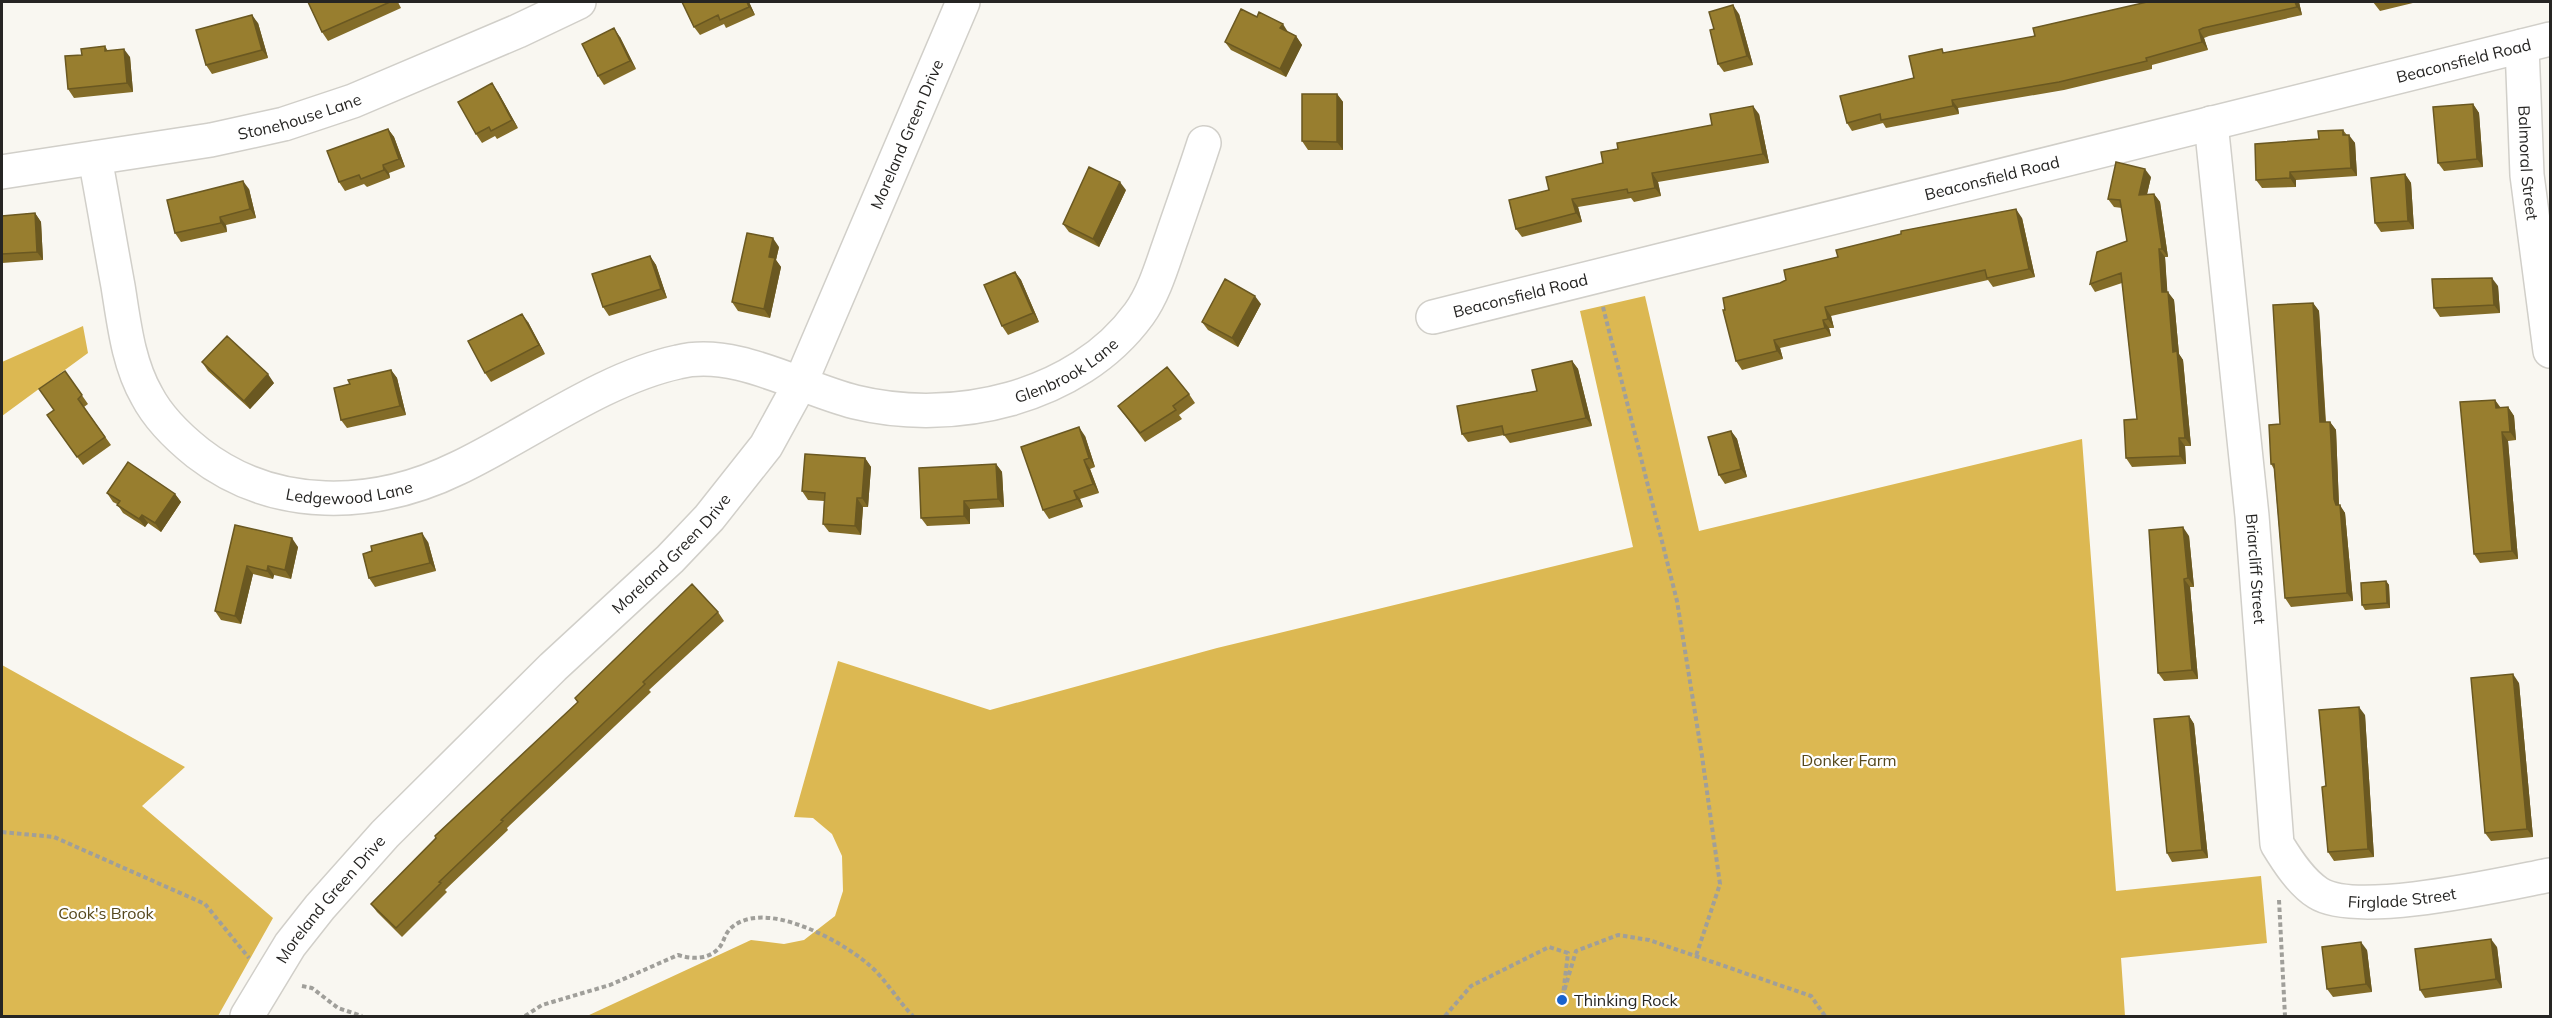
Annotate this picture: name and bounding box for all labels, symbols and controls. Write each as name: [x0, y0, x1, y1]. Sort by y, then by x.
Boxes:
street label: Beaconsfield Road: [2394, 34, 2533, 87]
street label: Moreland Green Drive: [866, 56, 947, 212]
street label: Stonehouse Lane: [236, 89, 364, 144]
street label: Balmoral Street: [2514, 105, 2543, 222]
street label: Beaconsfield Road: [1922, 151, 2061, 204]
street label: Beaconsfield Road: [1451, 269, 1590, 322]
street label: Glenbrook Lane: [1012, 334, 1122, 407]
street label: Ledgewood Lane: [284, 476, 415, 508]
street label: Moreland Green Drive: [608, 489, 735, 618]
street label: Briarcliff Street: [2242, 513, 2270, 625]
park label: Donker Farm: [1801, 750, 1897, 770]
street label: Moreland Green Drive: [271, 831, 389, 967]
street label: Firglade Street: [2347, 883, 2458, 912]
park label: Cook's Brook: [58, 903, 155, 923]
place label: Thinking Rock: [1574, 990, 1678, 1010]
marker: Thinking Rock: [1555, 993, 1569, 1007]

